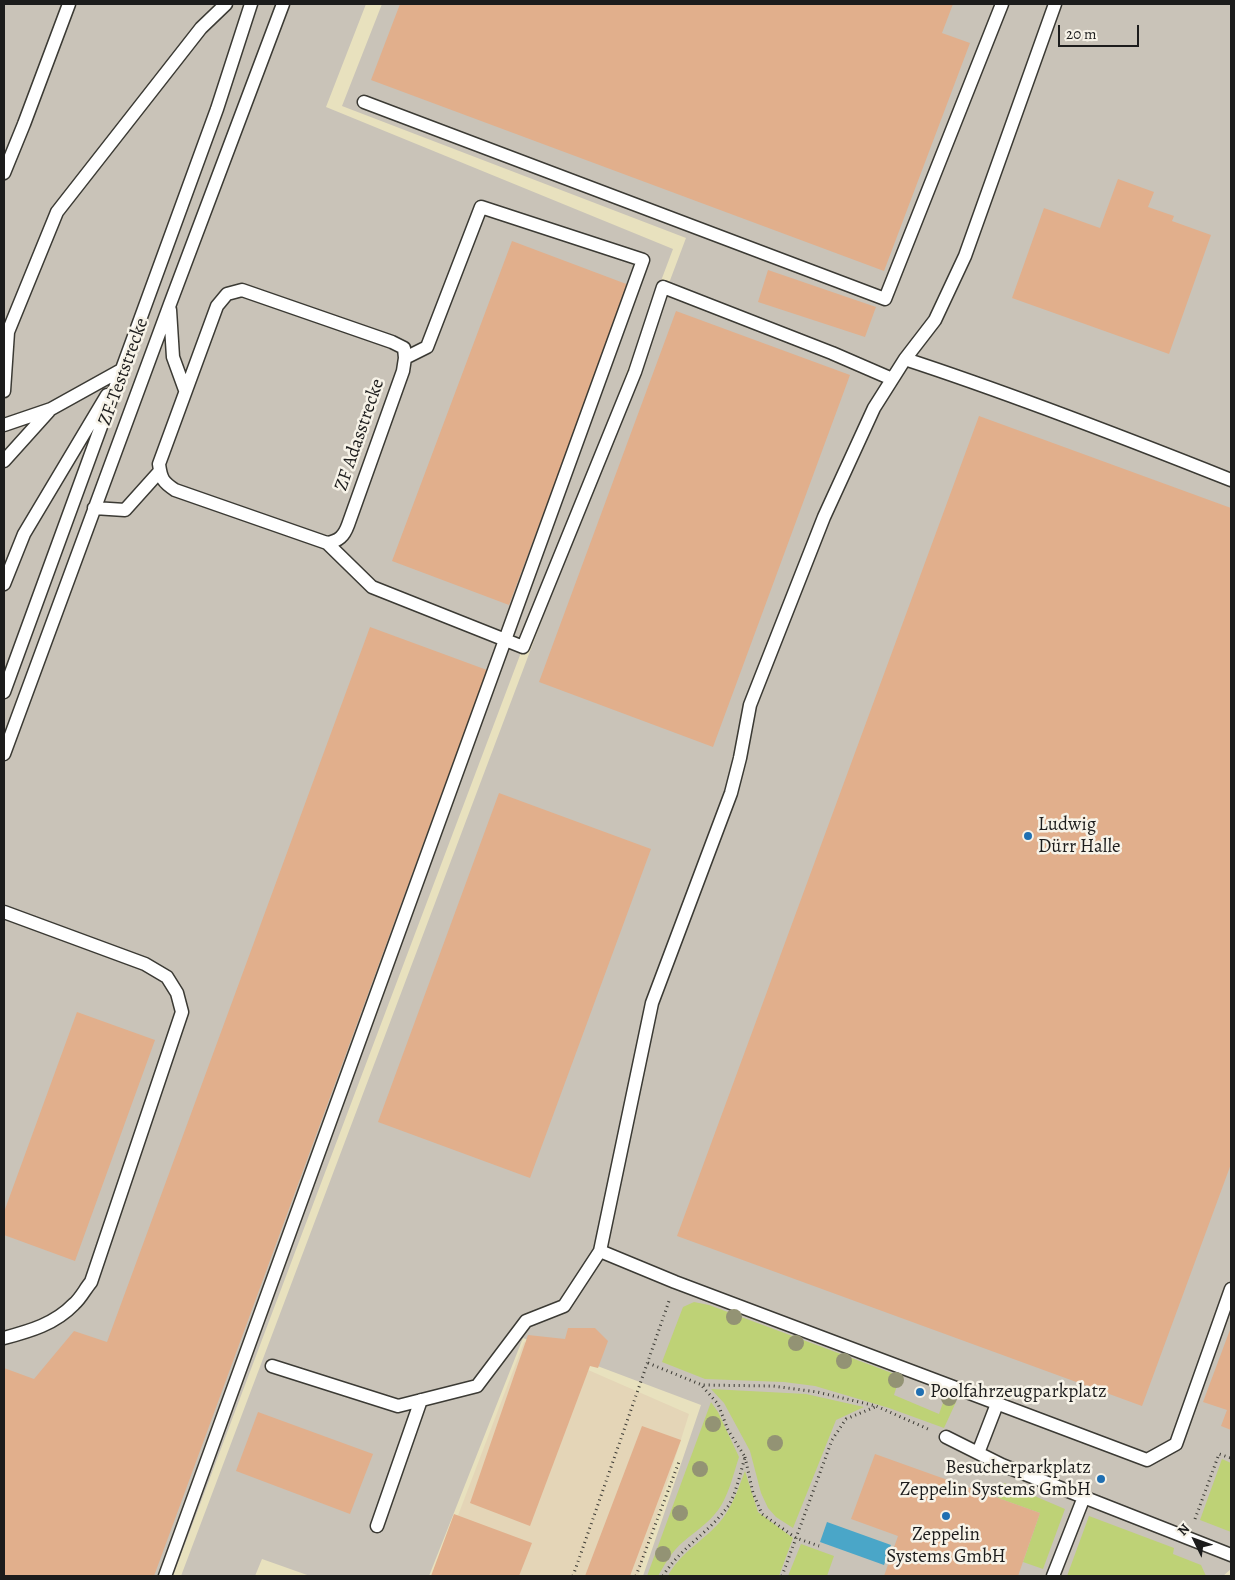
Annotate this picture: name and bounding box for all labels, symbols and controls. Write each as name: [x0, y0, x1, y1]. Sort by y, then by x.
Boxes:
scale bar: [1060, 15, 1141, 47]
text: 20 m: [1066, 24, 1097, 44]
street label: ZF-Teststrecke: [94, 315, 154, 429]
street label: ZF Adasstrecke: [330, 376, 390, 494]
place label: Ludwig Dürr Halle: [1038, 814, 1121, 858]
marker: Ludwig Dürr Halle: [1022, 830, 1034, 842]
place label: Poolfahrzeugparkplatz: [930, 1381, 1107, 1403]
marker: Poolfahrzeugparkplatz: [914, 1386, 926, 1398]
place label: Besucherparkplatz Zeppelin Systems GmbH: [900, 1457, 1091, 1501]
marker: Besucherparkplatz Zeppelin Systems GmbH: [1095, 1473, 1107, 1485]
marker: Zeppelin Systems GmbH: [940, 1510, 952, 1522]
north arrow: [1170, 1515, 1220, 1565]
text: N: [1173, 1519, 1194, 1540]
place label: Zeppelin Systems GmbH: [886, 1524, 1006, 1568]

